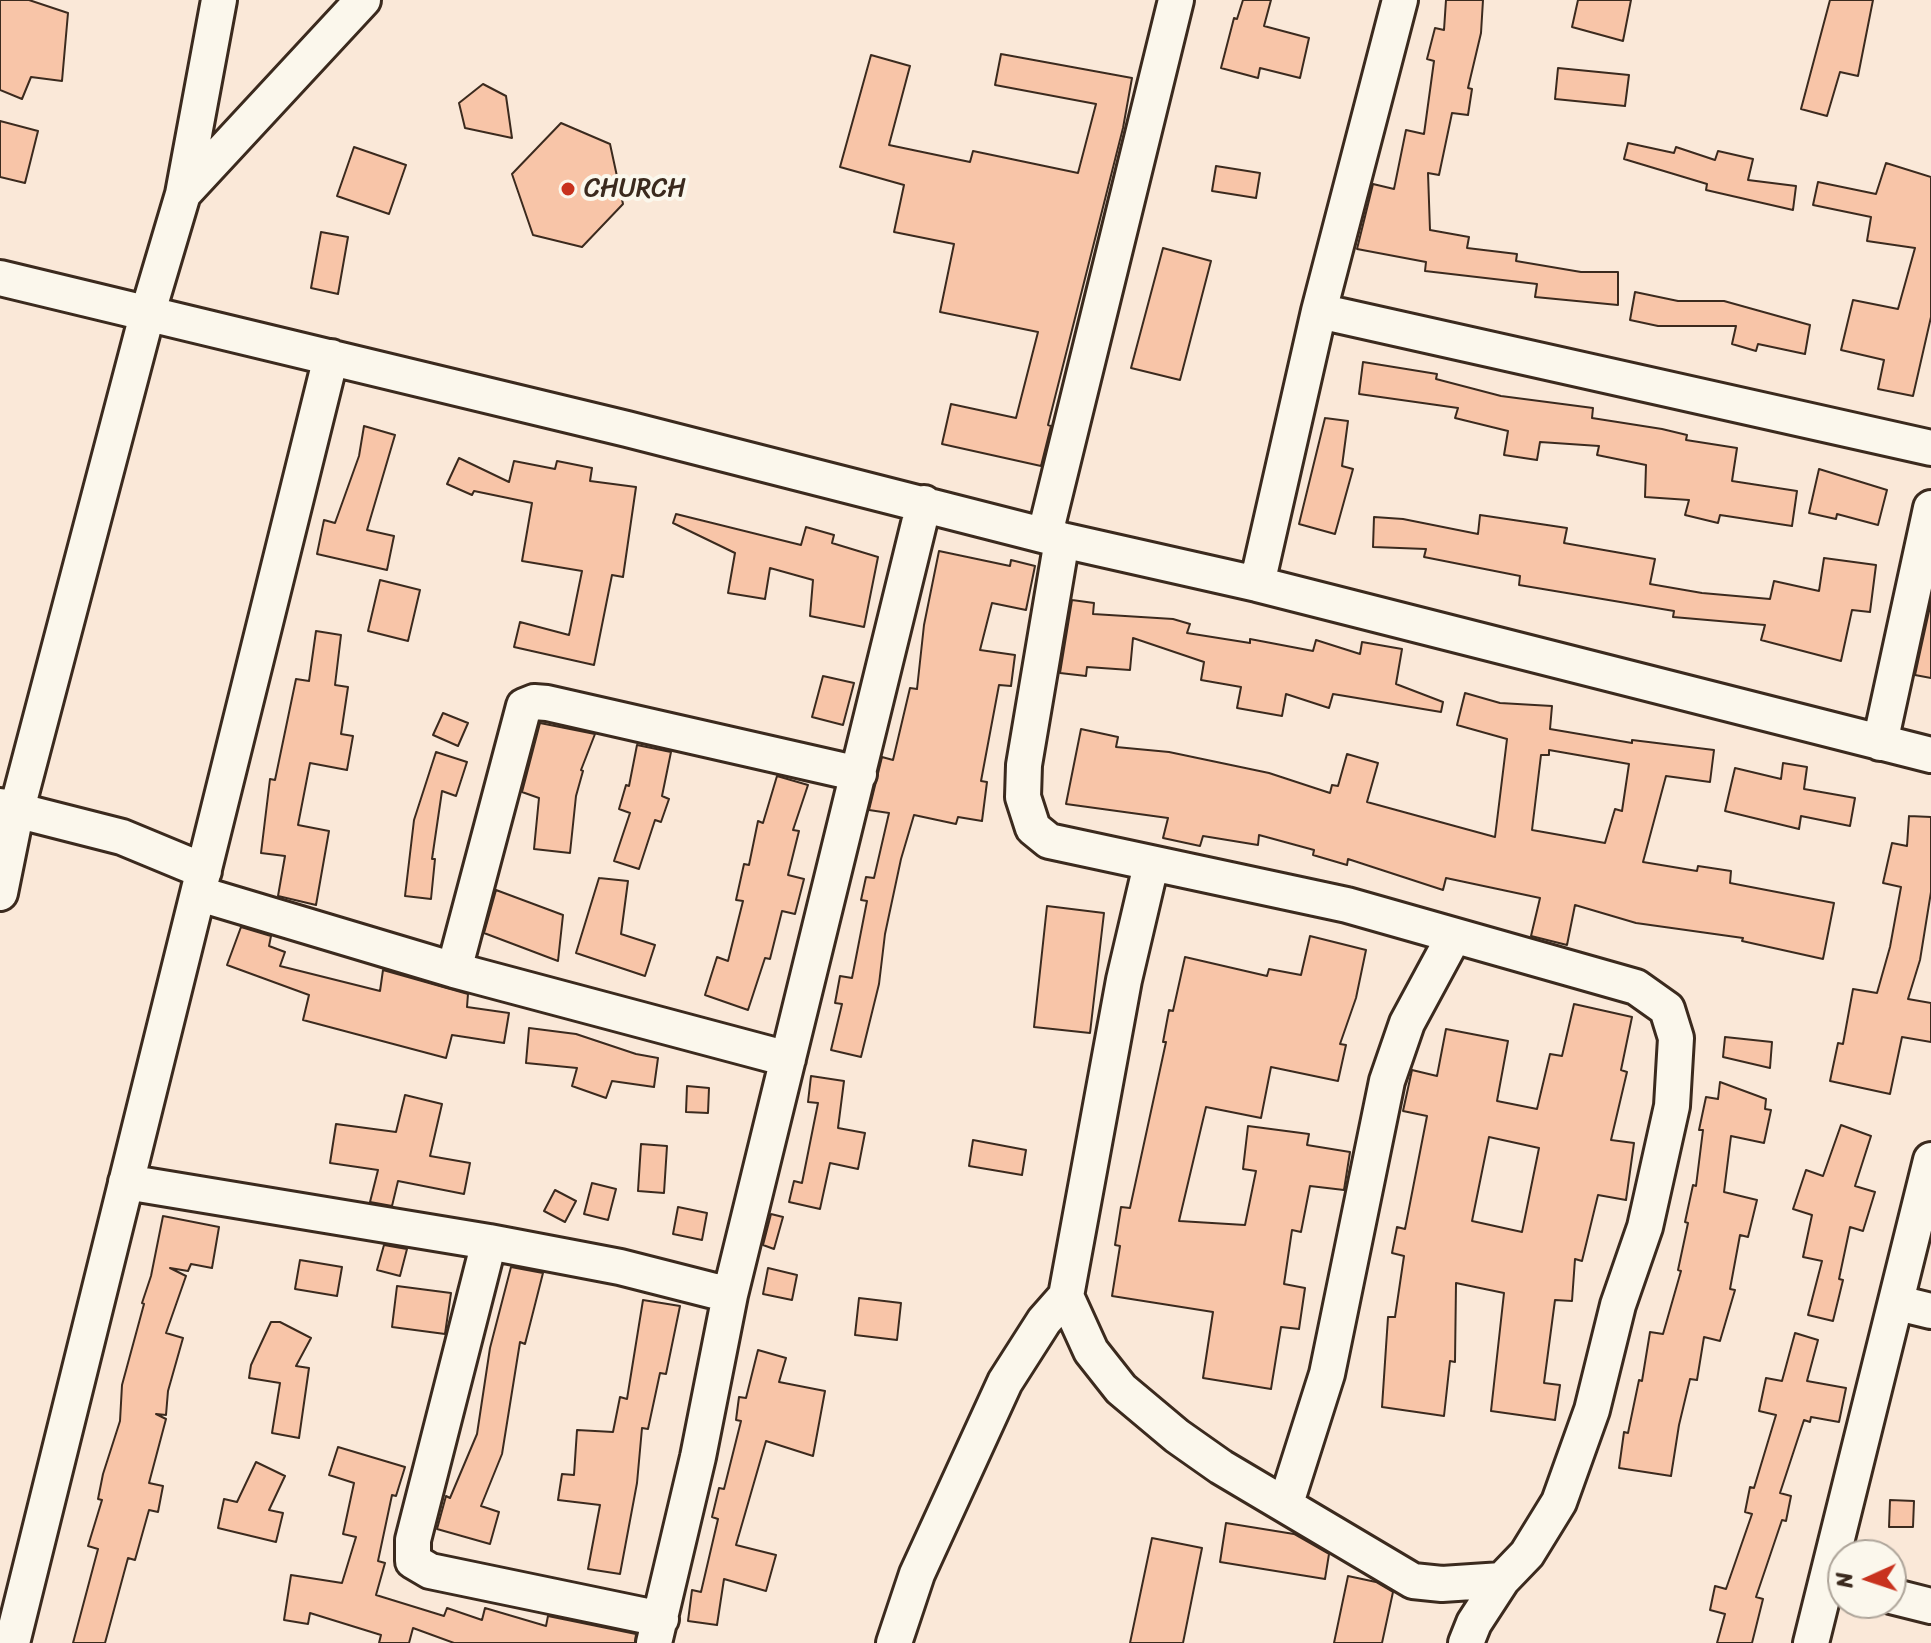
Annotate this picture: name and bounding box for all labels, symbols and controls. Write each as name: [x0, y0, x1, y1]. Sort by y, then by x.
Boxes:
place label: CHURCH: [584, 173, 686, 205]
marker: CHURCH: [559, 180, 577, 198]
north arrow: [1827, 1539, 1907, 1619]
text: N: [1825, 1572, 1864, 1589]

